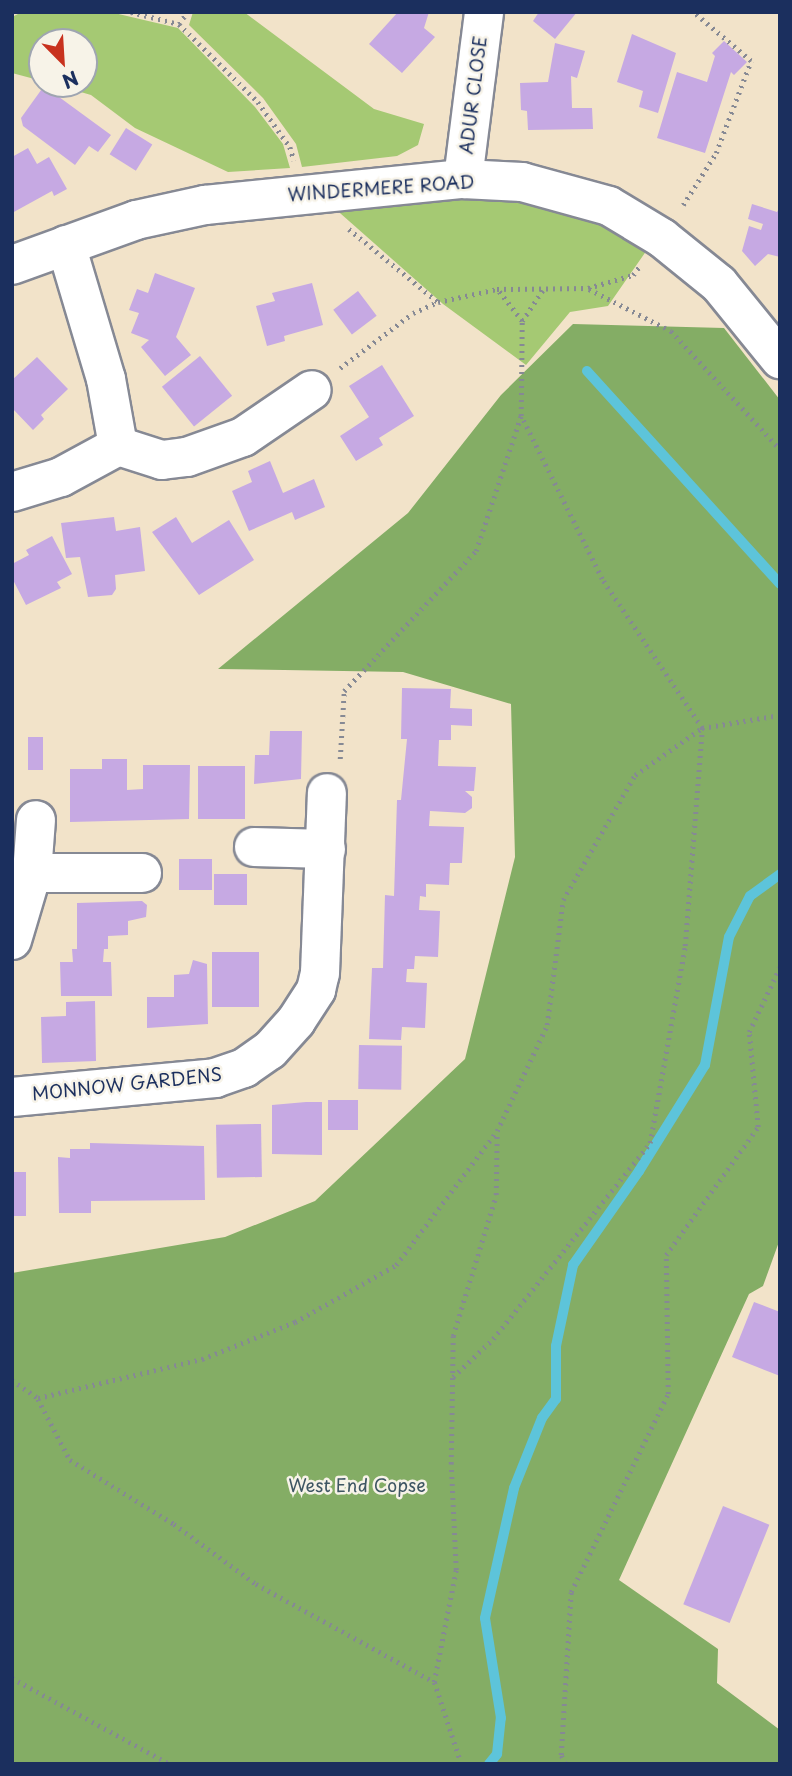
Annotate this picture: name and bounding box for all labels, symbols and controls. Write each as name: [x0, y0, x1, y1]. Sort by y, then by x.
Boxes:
north arrow: [28, 28, 98, 98]
street label: ADUR CLOSE: [455, 34, 491, 156]
text: N: [58, 65, 83, 96]
street label: WINDERMERE ROAD: [286, 171, 476, 205]
street label: MONNOW GARDENS: [31, 1063, 223, 1105]
park label: West End Copse: [288, 1474, 426, 1496]

